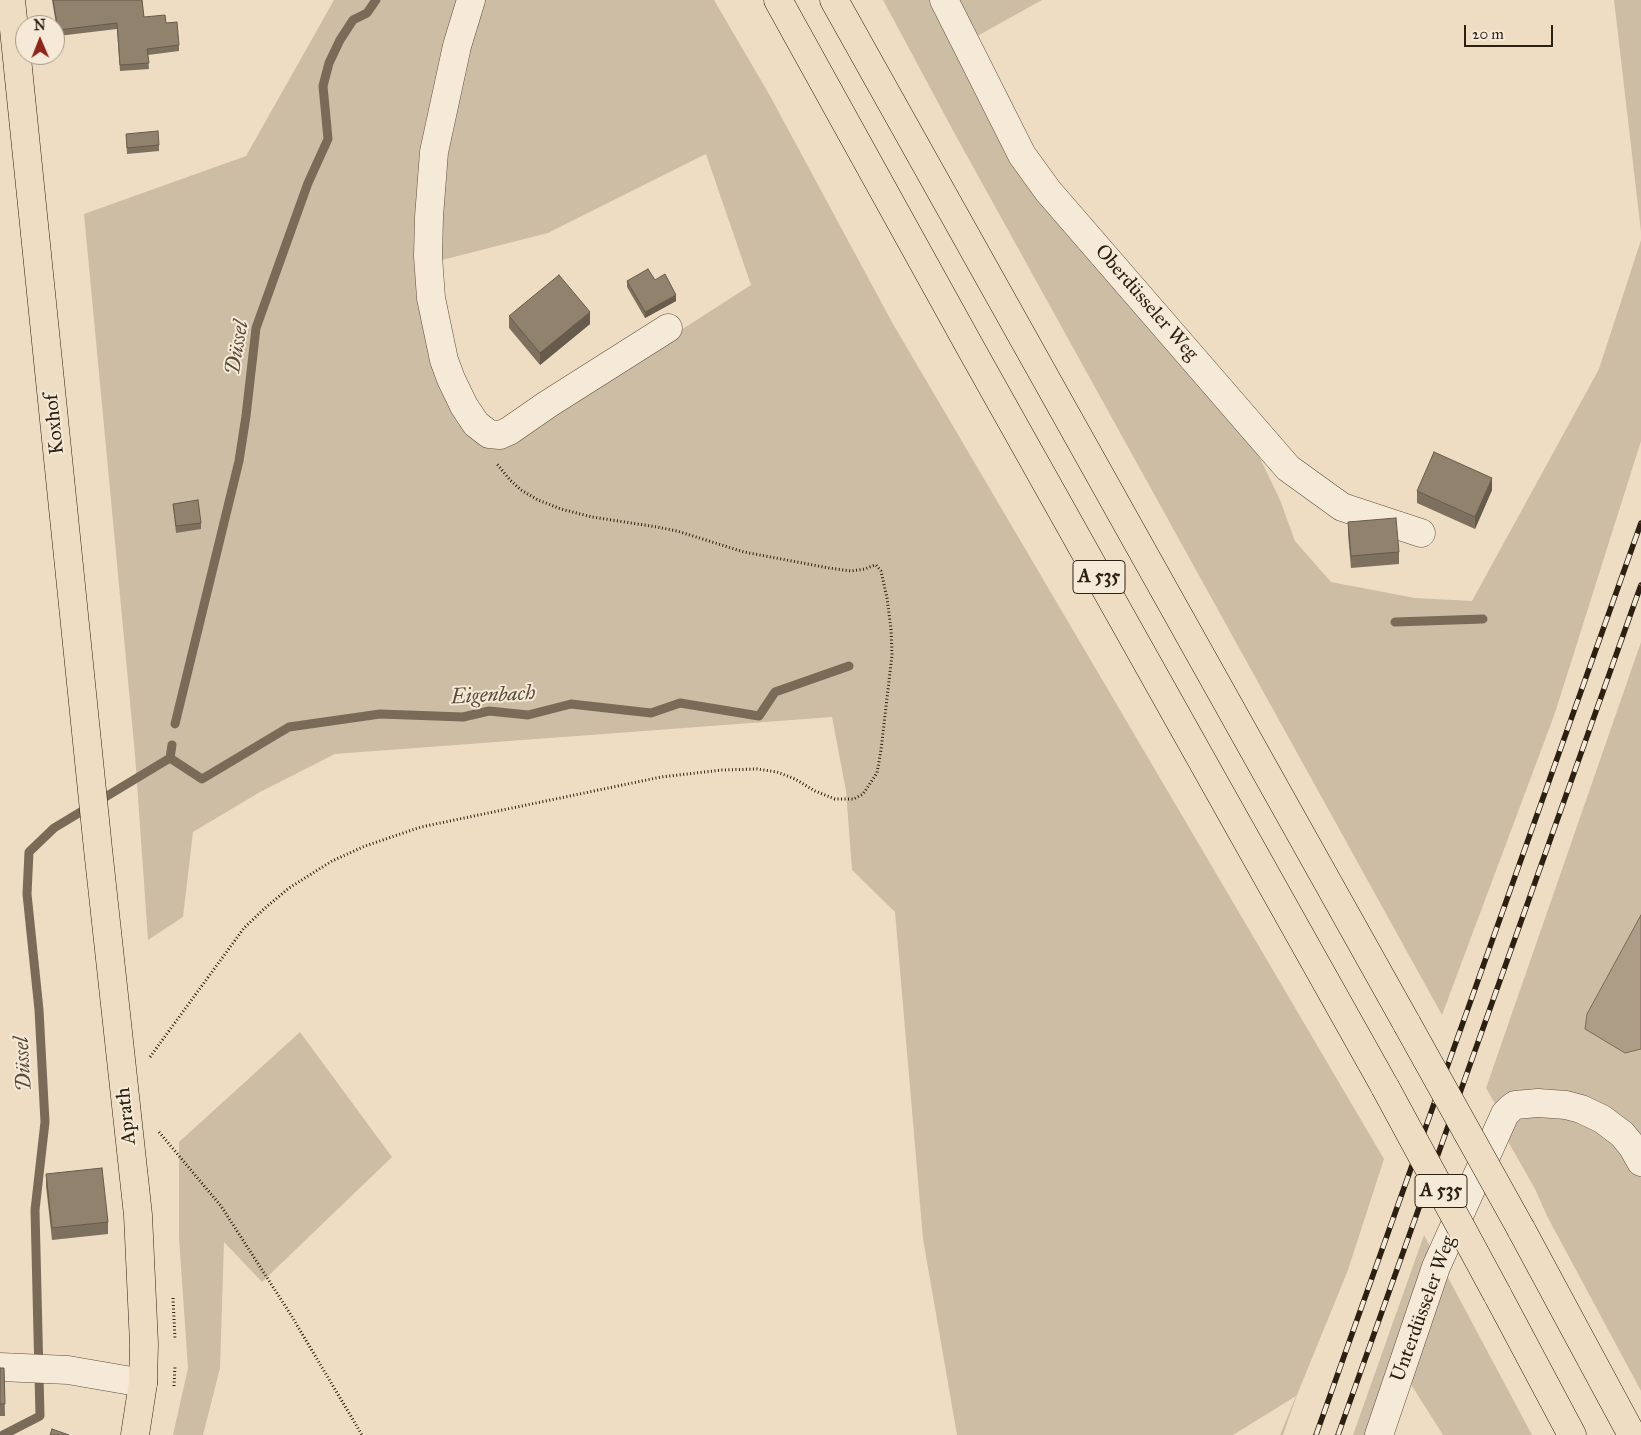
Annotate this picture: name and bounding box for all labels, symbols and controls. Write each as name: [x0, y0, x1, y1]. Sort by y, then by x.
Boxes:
north arrow: [15, 15, 65, 65]
scale bar: [1466, 15, 1555, 47]
text: N: [34, 17, 46, 34]
text: 20 m: [1472, 25, 1504, 43]
street label: Oberdüsseler Weg: [1089, 240, 1203, 366]
water label: Düssel: [221, 319, 255, 377]
street label: Koxhof: [40, 393, 70, 455]
road number: A 535: [1073, 560, 1125, 594]
water label: Eigenbach: [450, 681, 536, 711]
water label: Düssel: [10, 1036, 38, 1092]
street label: Aprath: [112, 1086, 142, 1146]
road number: A 535: [1415, 1174, 1467, 1208]
street label: Unterdüsseler Weg: [1386, 1233, 1462, 1385]

